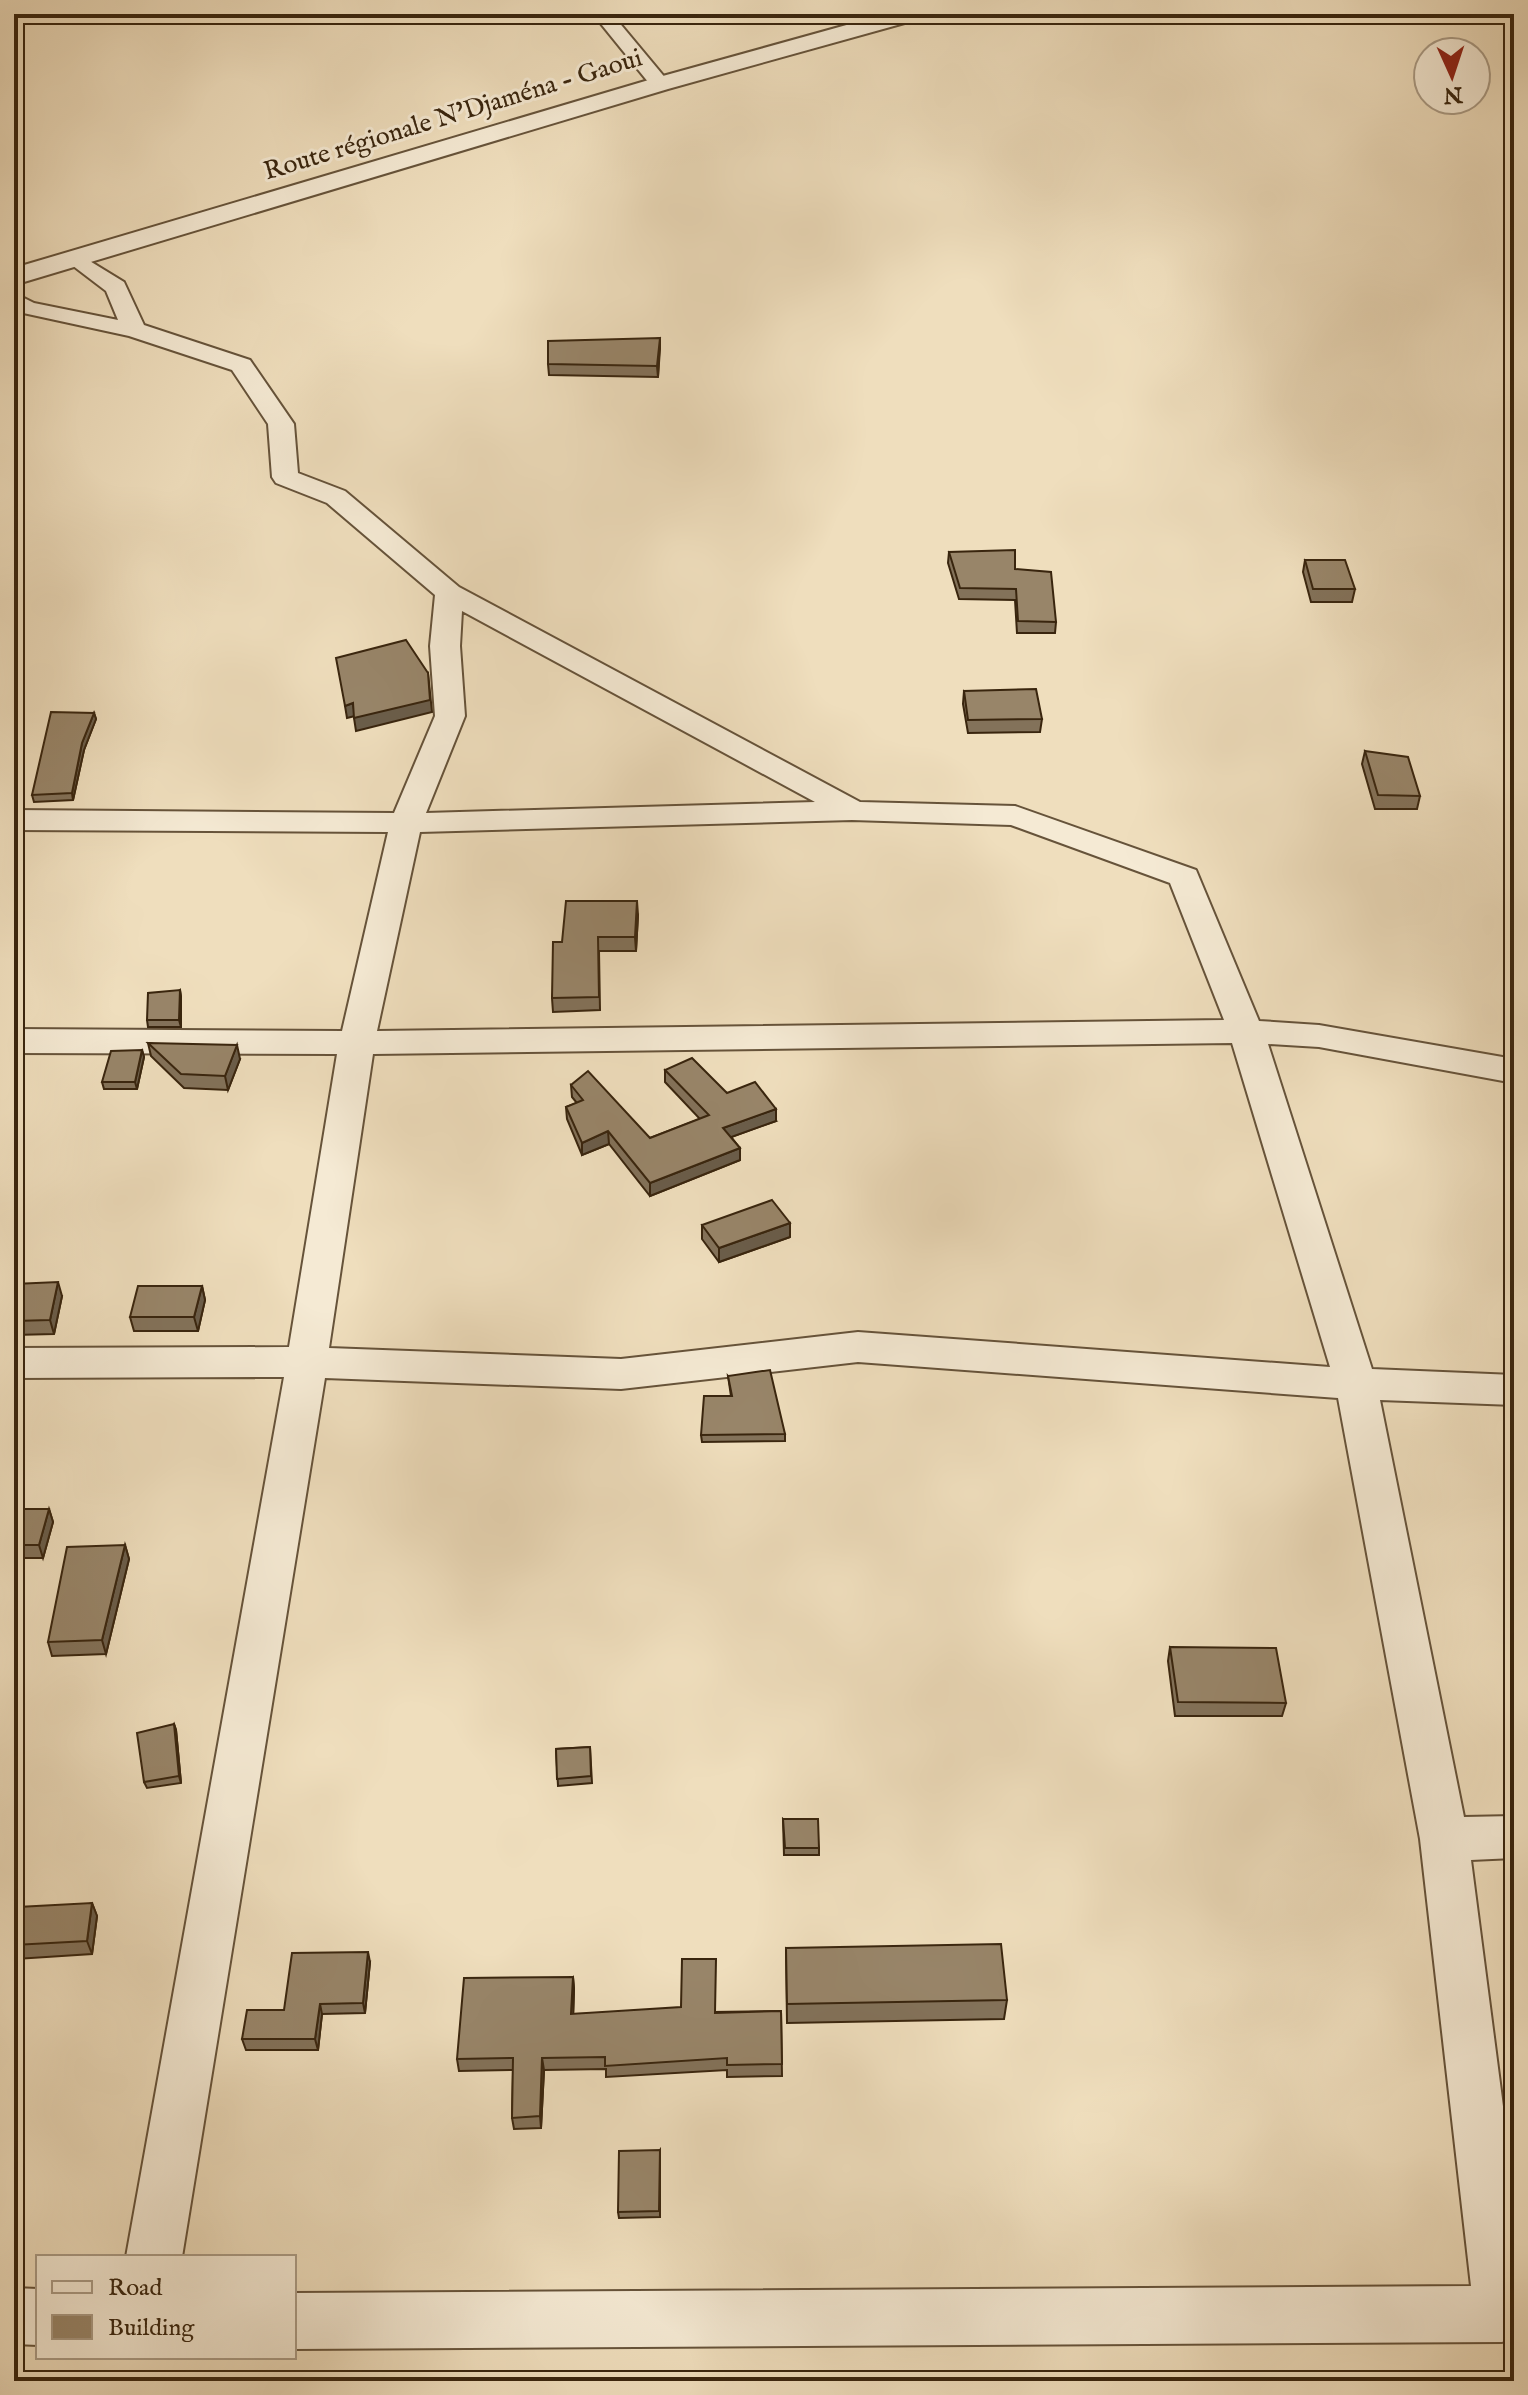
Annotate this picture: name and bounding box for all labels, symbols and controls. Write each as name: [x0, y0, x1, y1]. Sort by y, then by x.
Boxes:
north arrow: [1412, 36, 1492, 116]
street label: Route régionale N'Djaména - Gaoui: [260, 42, 646, 188]
text: N: [1443, 79, 1464, 108]
legend: [36, 2255, 296, 2359]
text: Road: [108, 2273, 162, 2304]
text: Building: [108, 2313, 195, 2344]

